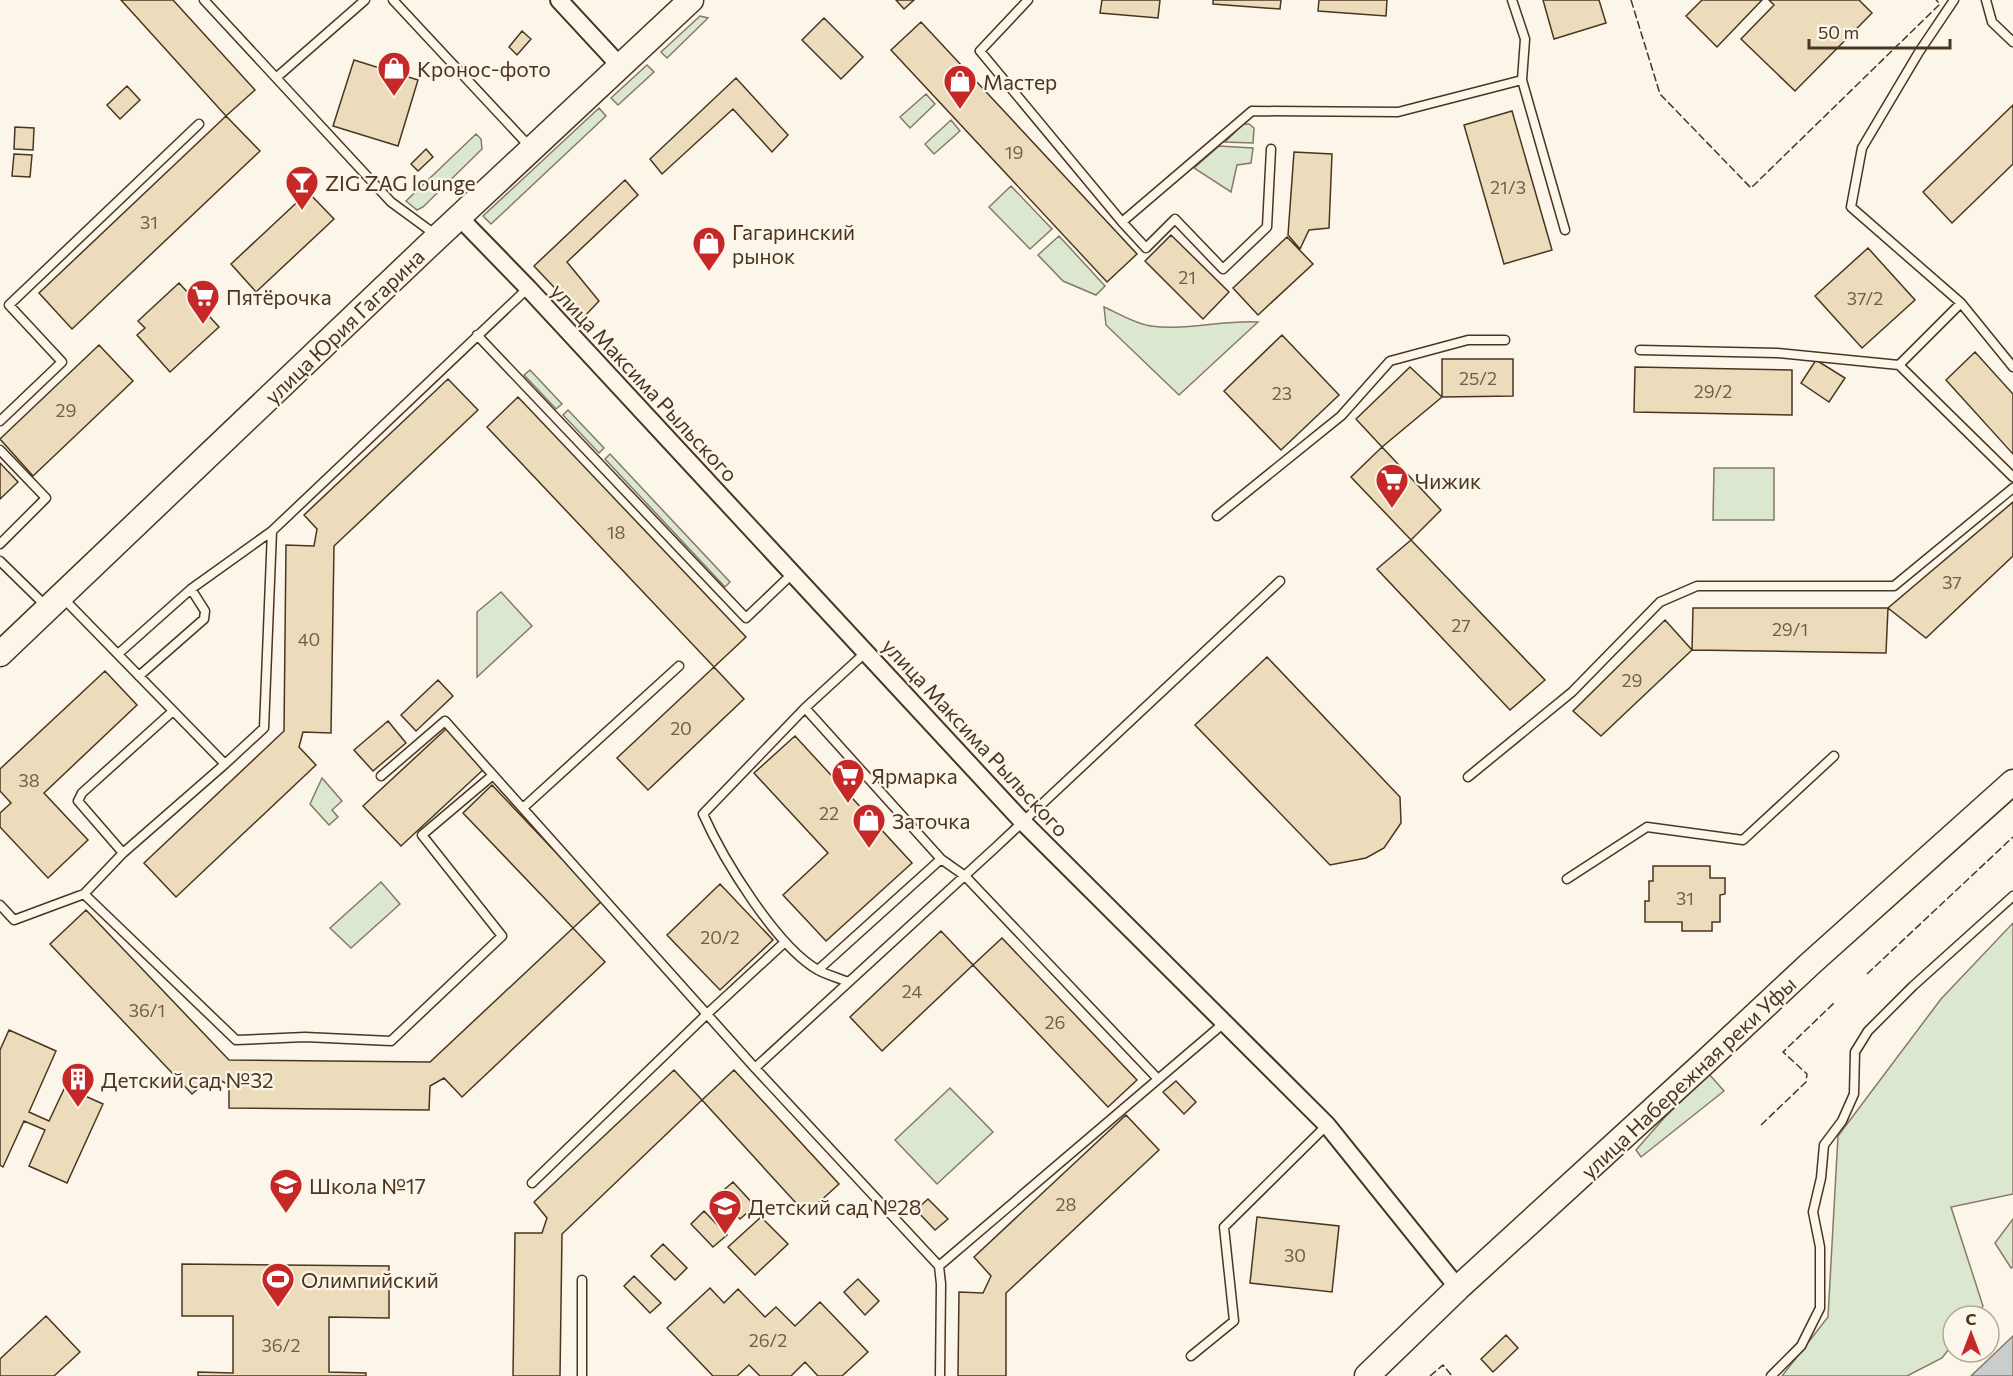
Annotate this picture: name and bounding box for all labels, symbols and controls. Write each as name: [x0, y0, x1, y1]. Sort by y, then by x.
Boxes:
scale bar: [1809, 12, 1950, 50]
text: 50 m: [1818, 21, 1859, 43]
shop icon: Кронос-фото: [376, 50, 412, 97]
place label: Кронос-фото: [417, 56, 551, 81]
shop icon: Мастер: [942, 63, 978, 110]
place label: Мастер: [983, 69, 1057, 94]
house number: 19: [1005, 141, 1023, 163]
bar icon: ZIG ZAG lounge: [284, 164, 320, 211]
place label: ZIG ZAG lounge: [325, 170, 476, 195]
house number: 21/3: [1490, 176, 1526, 198]
house number: 31: [140, 211, 158, 233]
place label: Гагаринский рынок: [732, 219, 855, 268]
shop icon: Гагаринский рынок: [691, 225, 727, 272]
street label: улица Юрия Гагарина: [259, 243, 429, 409]
house number: 21: [1178, 266, 1196, 288]
supermarket icon: Пятёрочка: [185, 278, 221, 325]
street label: улица Максима Рыльского: [547, 278, 743, 486]
place label: Пятёрочка: [226, 284, 332, 309]
house number: 37/2: [1847, 287, 1883, 309]
house number: 25/2: [1459, 367, 1497, 389]
house number: 29/2: [1694, 380, 1732, 402]
house number: 23: [1272, 382, 1292, 404]
house number: 29: [56, 399, 76, 421]
supermarket icon: Чижик: [1374, 462, 1410, 509]
place label: Чижик: [1415, 468, 1481, 493]
house number: 18: [607, 521, 625, 543]
house number: 37: [1942, 571, 1962, 593]
house number: 27: [1451, 614, 1471, 636]
house number: 29/1: [1772, 618, 1808, 640]
house number: 40: [298, 628, 320, 650]
street label: улица Максима Рыльского: [878, 633, 1074, 841]
house number: 29: [1622, 669, 1642, 691]
house number: 20: [670, 717, 692, 739]
supermarket icon: Ярмарка: [830, 757, 866, 804]
place label: Ярмарка: [871, 763, 958, 788]
house number: 38: [18, 769, 40, 791]
house number: 22: [819, 802, 839, 824]
shop icon: Заточка: [851, 802, 887, 849]
place label: Заточка: [892, 808, 970, 833]
house number: 31: [1676, 887, 1694, 909]
house number: 20/2: [700, 926, 740, 948]
street label: улица Набережная реки Уфы: [1575, 971, 1801, 1183]
house number: 24: [902, 980, 922, 1002]
house number: 36/1: [129, 999, 165, 1021]
house number: 26: [1045, 1011, 1065, 1033]
building icon: Детский сад №32: [60, 1061, 96, 1108]
place label: Детский сад №32: [101, 1067, 274, 1092]
school or university icon: Школа №17: [268, 1167, 304, 1214]
place label: Школа №17: [309, 1173, 426, 1198]
school or university icon: Детский сад №28: [707, 1188, 743, 1235]
house number: 28: [1056, 1193, 1077, 1215]
place label: Детский сад №28: [748, 1194, 922, 1219]
house number: 30: [1284, 1244, 1306, 1266]
sports icon: Олимпийский: [260, 1261, 296, 1308]
place label: Олимпийский: [301, 1267, 439, 1292]
north arrow: [1941, 1304, 2001, 1364]
text: С: [1966, 1309, 1977, 1328]
house number: 26/2: [749, 1329, 787, 1351]
house number: 36/2: [262, 1334, 300, 1356]

